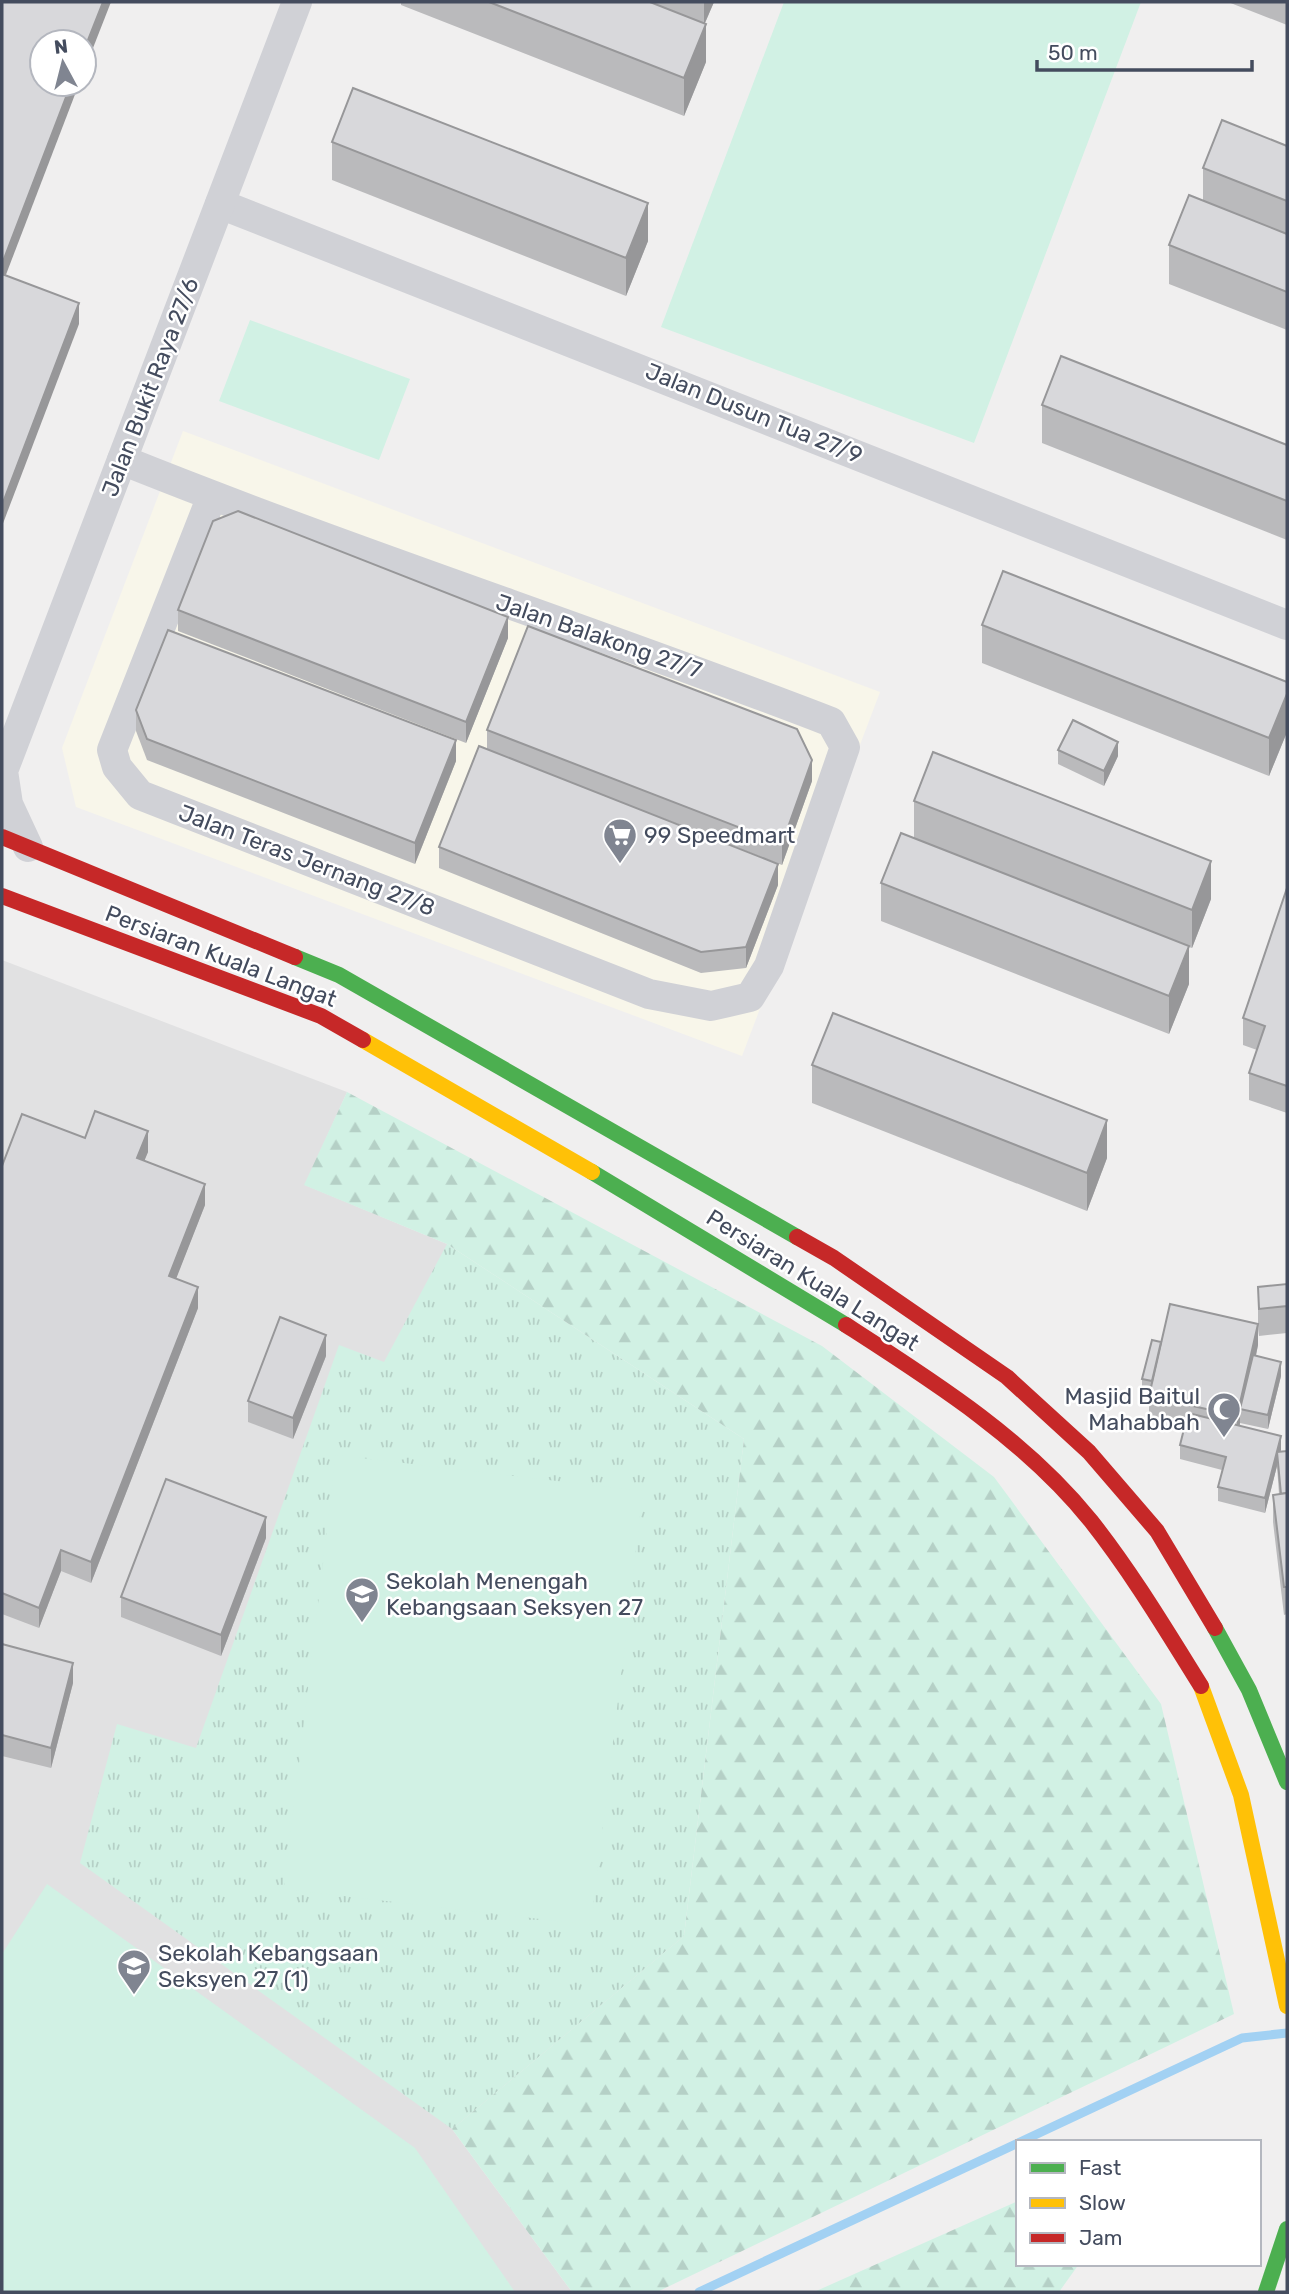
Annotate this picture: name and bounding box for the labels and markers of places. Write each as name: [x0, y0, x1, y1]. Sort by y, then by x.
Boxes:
supermarket icon: 99 Speedmart: [601, 816, 639, 865]
place label: 99 Speedmart: [644, 821, 795, 849]
place label: Masjid Baitul Mahabbah: [1065, 1382, 1200, 1436]
mosque icon: Masjid Baitul Mahabbah: [1205, 1390, 1243, 1439]
place label: Sekolah Menengah Kebangsaan Seksyen 27: [386, 1567, 643, 1621]
school or university icon: Sekolah Menengah Kebangsaan Seksyen 27: [343, 1575, 381, 1624]
place label: Sekolah Kebangsaan Seksyen 27 (1): [158, 1939, 379, 1993]
school or university icon: Sekolah Kebangsaan Seksyen 27 (1): [115, 1947, 153, 1996]

